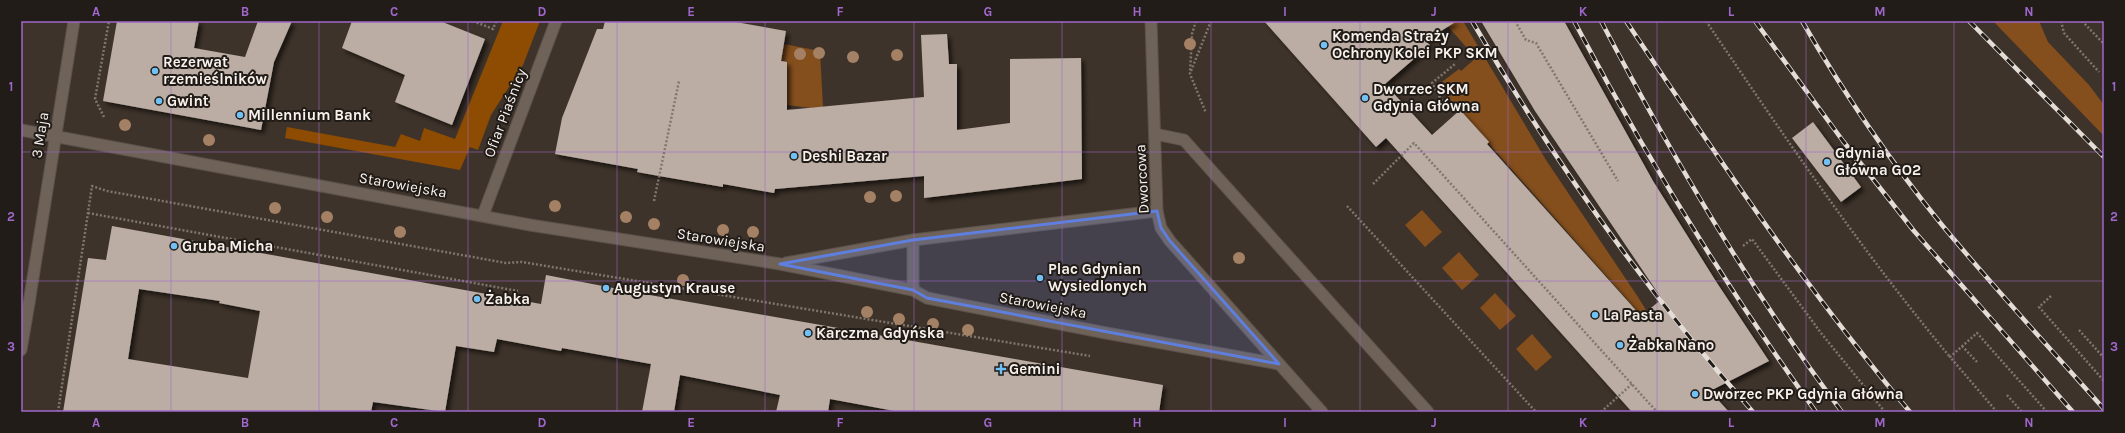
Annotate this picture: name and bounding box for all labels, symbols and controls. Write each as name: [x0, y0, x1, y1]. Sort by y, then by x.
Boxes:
text: A: [92, 4, 100, 19]
text: B: [241, 4, 249, 19]
text: C: [390, 4, 398, 19]
text: D: [538, 4, 547, 19]
text: E: [687, 4, 695, 19]
text: F: [836, 4, 844, 19]
text: G: [984, 4, 992, 19]
text: H: [1132, 4, 1142, 19]
text: I: [1283, 4, 1287, 19]
text: J: [1431, 4, 1437, 19]
text: K: [1579, 4, 1588, 19]
text: L: [1728, 4, 1735, 19]
text: M: [1874, 4, 1886, 19]
text: N: [2024, 4, 2034, 19]
place label: Komenda Straży Ochrony Kolei PKP SKM: [1332, 27, 1498, 62]
marker: Komenda Straży Ochrony Kolei PKP SKM: [1319, 40, 1329, 50]
place label: Rezerwat rzemieślników: [163, 53, 267, 88]
marker: Rezerwat rzemieślników: [150, 66, 160, 76]
street label: Ofiar Piaśnicy: [480, 66, 530, 160]
text: 1: [9, 79, 13, 94]
text: 1: [2112, 79, 2116, 94]
place label: Dworzec SKM Gdynia Główna: [1373, 80, 1479, 115]
place label: Gwint: [167, 92, 209, 110]
marker: Dworzec SKM Gdynia Główna: [1360, 93, 1370, 103]
marker: Gwint: [154, 96, 164, 106]
place label: Millennium Bank: [248, 106, 371, 124]
marker: Millennium Bank: [235, 110, 245, 120]
street label: 3 Maja: [27, 111, 53, 159]
street label: Dworcowa: [1131, 144, 1153, 214]
place label: Gdynia Główna GO2: [1835, 144, 1921, 179]
place label: Deshi Bazar: [802, 147, 887, 165]
marker: Deshi Bazar: [789, 151, 799, 161]
marker: Gdynia Główna GO2: [1822, 157, 1832, 167]
street label: Starowiejska: [358, 168, 448, 202]
text: 2: [7, 209, 15, 224]
text: 2: [2110, 209, 2118, 224]
street label: Starowiejska: [676, 224, 766, 256]
place label: Gruba Micha: [182, 237, 273, 255]
marker: Gruba Micha: [169, 241, 179, 251]
place label: Plac Gdynian Wysiedlonych: [1048, 260, 1147, 295]
marker: Plac Gdynian Wysiedlonych: [1035, 273, 1045, 283]
place label: Augustyn Krause: [614, 279, 735, 297]
marker: Augustyn Krause: [601, 283, 611, 293]
street label: Starowiejska: [998, 288, 1088, 322]
place label: Żabka: [485, 289, 530, 308]
marker: Żabka: [472, 294, 482, 304]
place label: La Pasta: [1603, 306, 1663, 324]
marker: La Pasta: [1590, 310, 1600, 320]
place label: Karczma Gdyńska: [816, 324, 944, 342]
marker: Karczma Gdyńska: [803, 328, 813, 338]
place label: Żabka Nano: [1628, 335, 1714, 354]
text: 3: [7, 339, 15, 354]
text: 3: [2110, 339, 2118, 354]
marker: Żabka Nano: [1615, 340, 1625, 350]
place label: Gemini: [1009, 360, 1061, 378]
marker: Gemini: [996, 364, 1006, 374]
place label: Dworzec PKP Gdynia Główna: [1703, 385, 1904, 403]
marker: Dworzec PKP Gdynia Główna: [1690, 389, 1700, 399]
text: A: [92, 415, 100, 430]
text: B: [241, 415, 249, 430]
text: C: [390, 415, 398, 430]
text: D: [538, 415, 547, 430]
text: E: [687, 415, 695, 430]
text: F: [836, 415, 844, 430]
text: G: [984, 415, 992, 430]
text: H: [1132, 415, 1142, 430]
text: I: [1283, 415, 1287, 430]
text: J: [1431, 415, 1437, 430]
text: K: [1579, 415, 1588, 430]
text: L: [1728, 415, 1735, 430]
text: M: [1874, 415, 1886, 430]
text: N: [2024, 415, 2034, 430]

